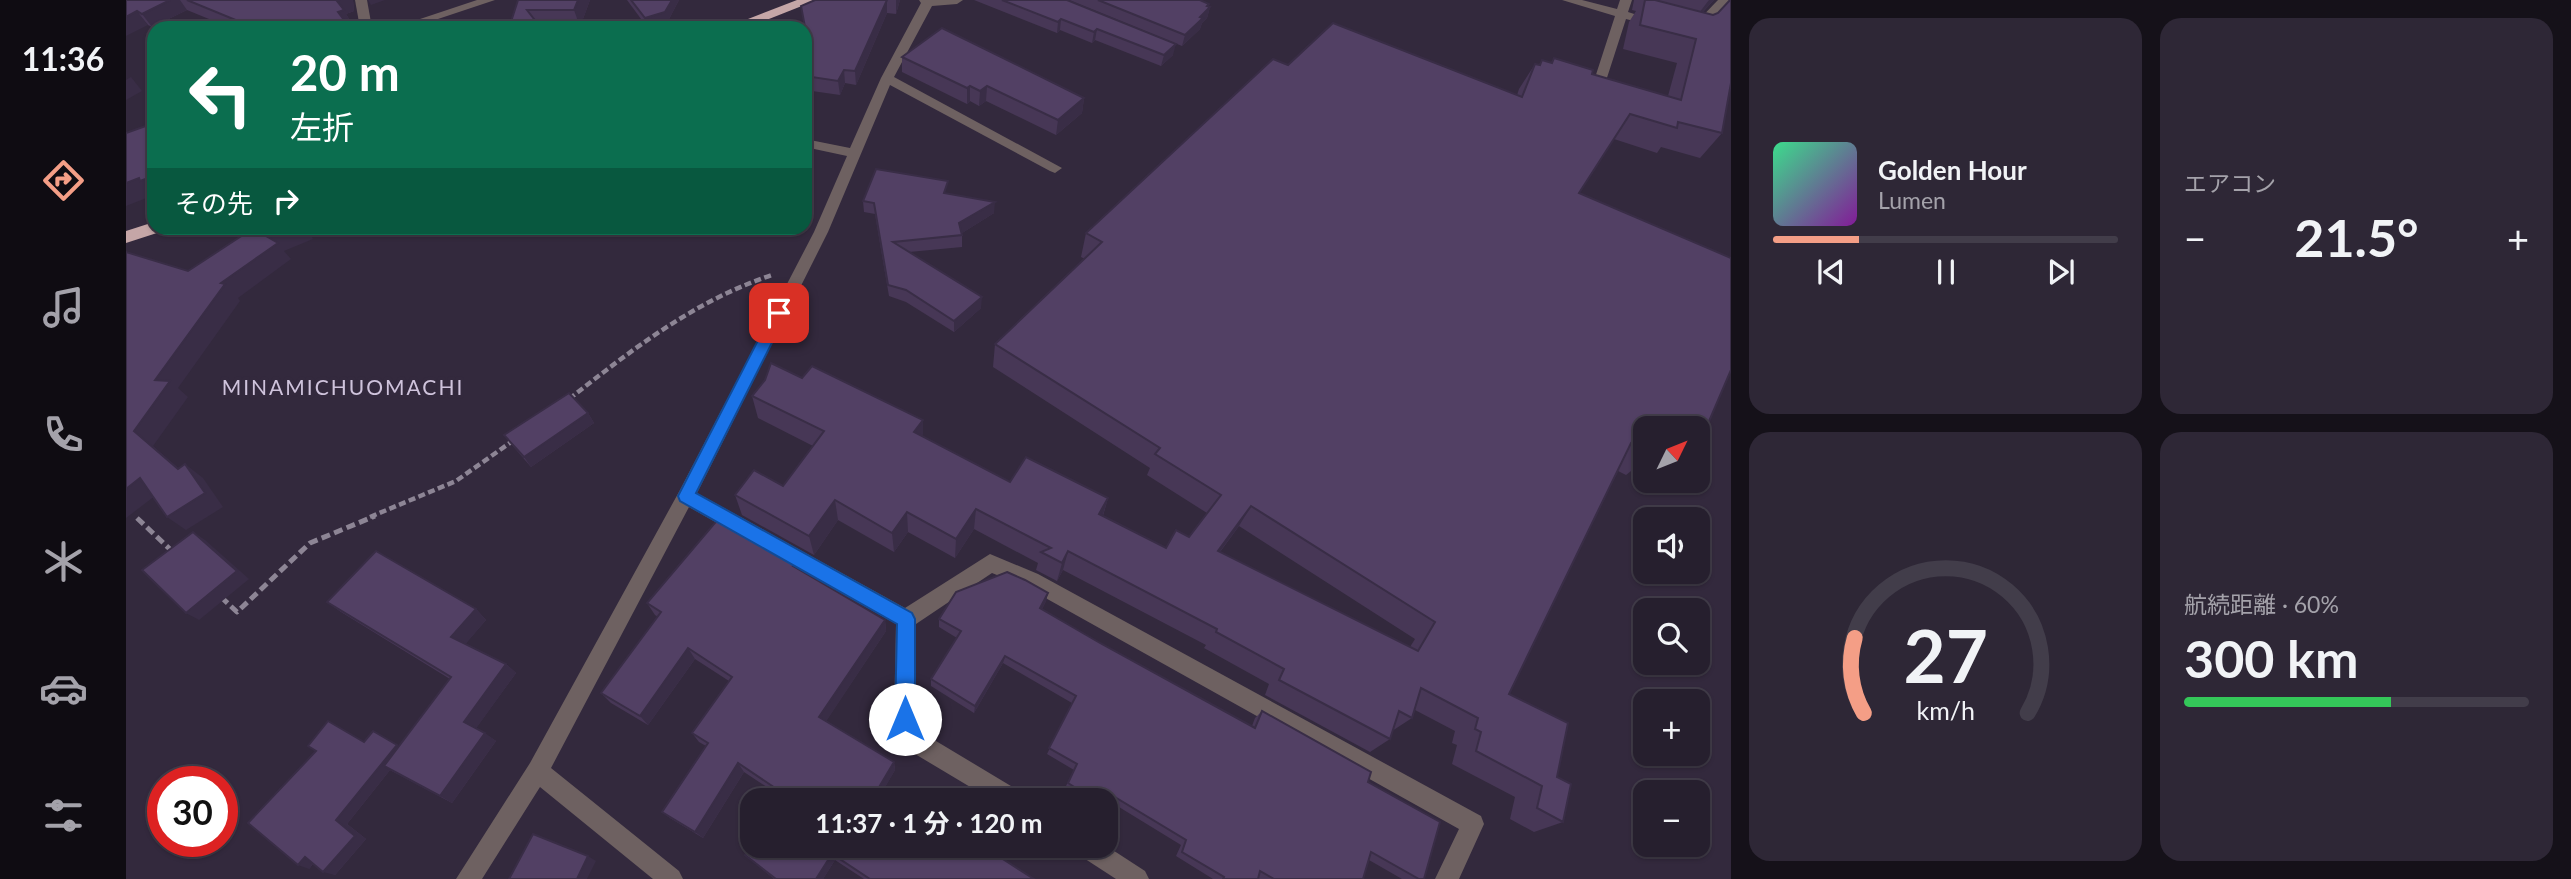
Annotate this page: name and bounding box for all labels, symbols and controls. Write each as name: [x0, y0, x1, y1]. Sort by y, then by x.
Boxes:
text: 11:36: [22, 39, 104, 78]
text: 20 m: [290, 43, 400, 101]
icon: left: [175, 49, 266, 140]
text: 左折: [290, 107, 354, 146]
text: Golden Hour: [1878, 154, 2027, 186]
icon: directions: [39, 156, 88, 205]
text: エアコン: [2184, 169, 2276, 197]
icon: right: [267, 182, 305, 220]
text: Lumen: [1878, 186, 1946, 214]
text: その先: [175, 187, 253, 219]
text: 21.5°: [2294, 206, 2419, 268]
text: −: [2184, 215, 2206, 261]
text: +: [2507, 215, 2529, 261]
icon: previous: [1812, 253, 1850, 291]
icon: pause: [1927, 253, 1965, 291]
icon: next: [2042, 253, 2080, 291]
icon: music: [39, 283, 88, 332]
pin: [749, 283, 809, 343]
icon: arrive: [760, 294, 798, 332]
district label: MINAMICHUOMACHI: [222, 374, 464, 399]
icon: phone: [39, 410, 88, 459]
north arrow: [1633, 416, 1710, 494]
map controls: [1633, 416, 1710, 857]
button: sound: [1633, 507, 1710, 584]
icon: climate: [39, 537, 88, 586]
text: 航続距離 · 60%: [2184, 590, 2339, 618]
button: search: [1633, 598, 1710, 675]
text: 27: [1903, 611, 1988, 699]
text: 300 km: [2184, 627, 2358, 689]
icon: car: [39, 664, 88, 713]
position arrow: [868, 682, 942, 756]
button: +: [1633, 689, 1710, 766]
text: km/h: [1916, 694, 1975, 724]
speed limit sign: 30: [147, 766, 238, 857]
button: −: [1633, 780, 1710, 857]
icon: filters: [39, 791, 88, 840]
text: 11:37 · 1 分 · 120 m: [815, 807, 1043, 839]

